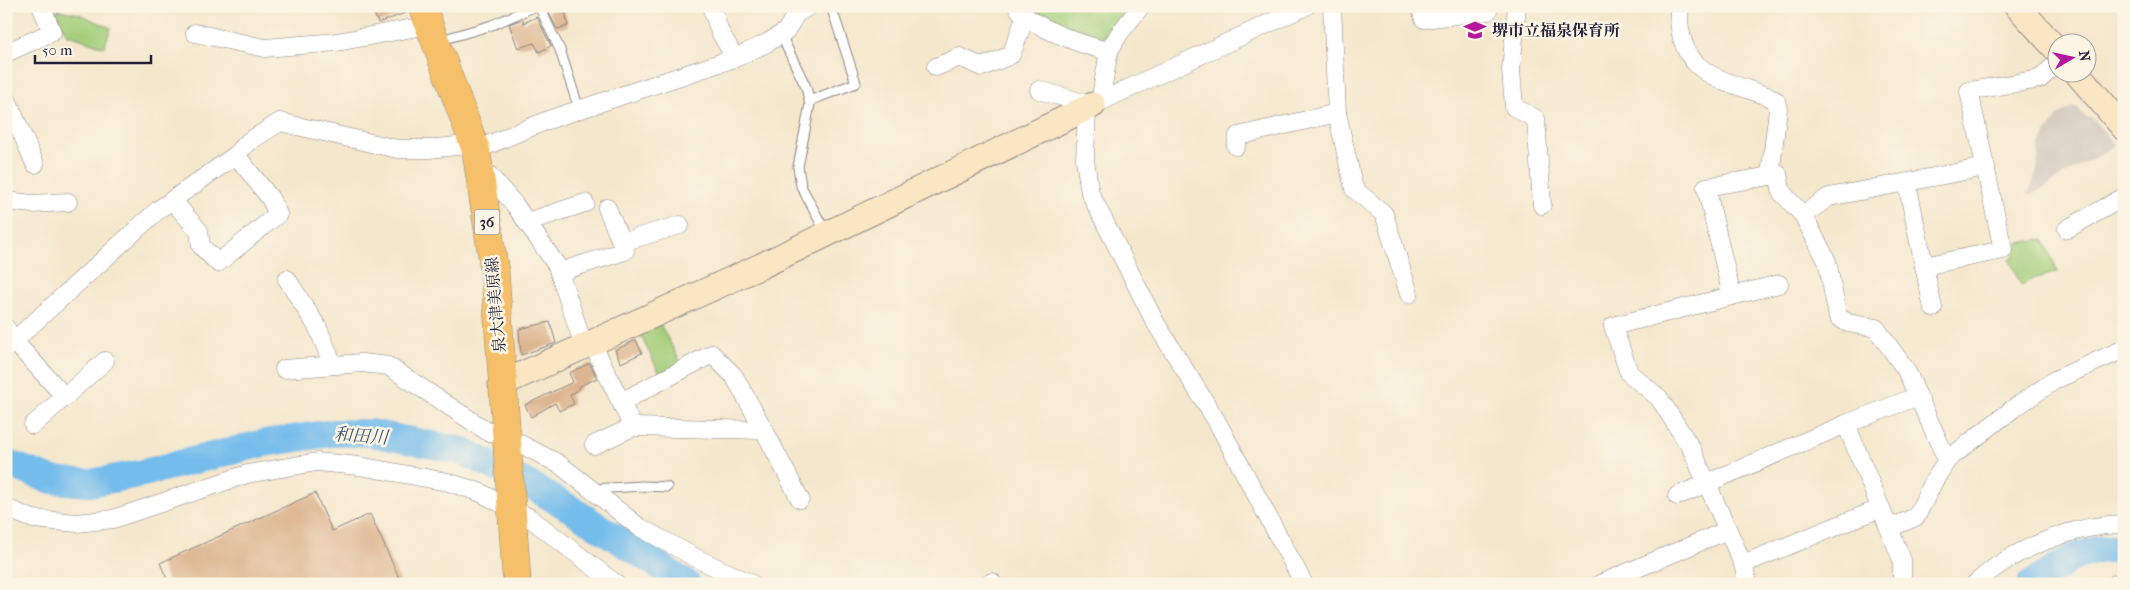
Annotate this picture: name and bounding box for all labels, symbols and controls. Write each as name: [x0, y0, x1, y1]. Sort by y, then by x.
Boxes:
school or university icon: 堺市立福泉保育所: [1462, 17, 1488, 43]
place label: 堺市立福泉保育所: [1492, 21, 1620, 40]
scale bar: [35, 32, 151, 64]
north arrow: [2048, 32, 2098, 82]
text: 50 m: [42, 41, 73, 59]
text: N: [2075, 49, 2094, 63]
road number: 36: [474, 210, 500, 234]
street label: 泉大津美原線: [482, 256, 509, 354]
water label: 和田川: [333, 424, 391, 449]

